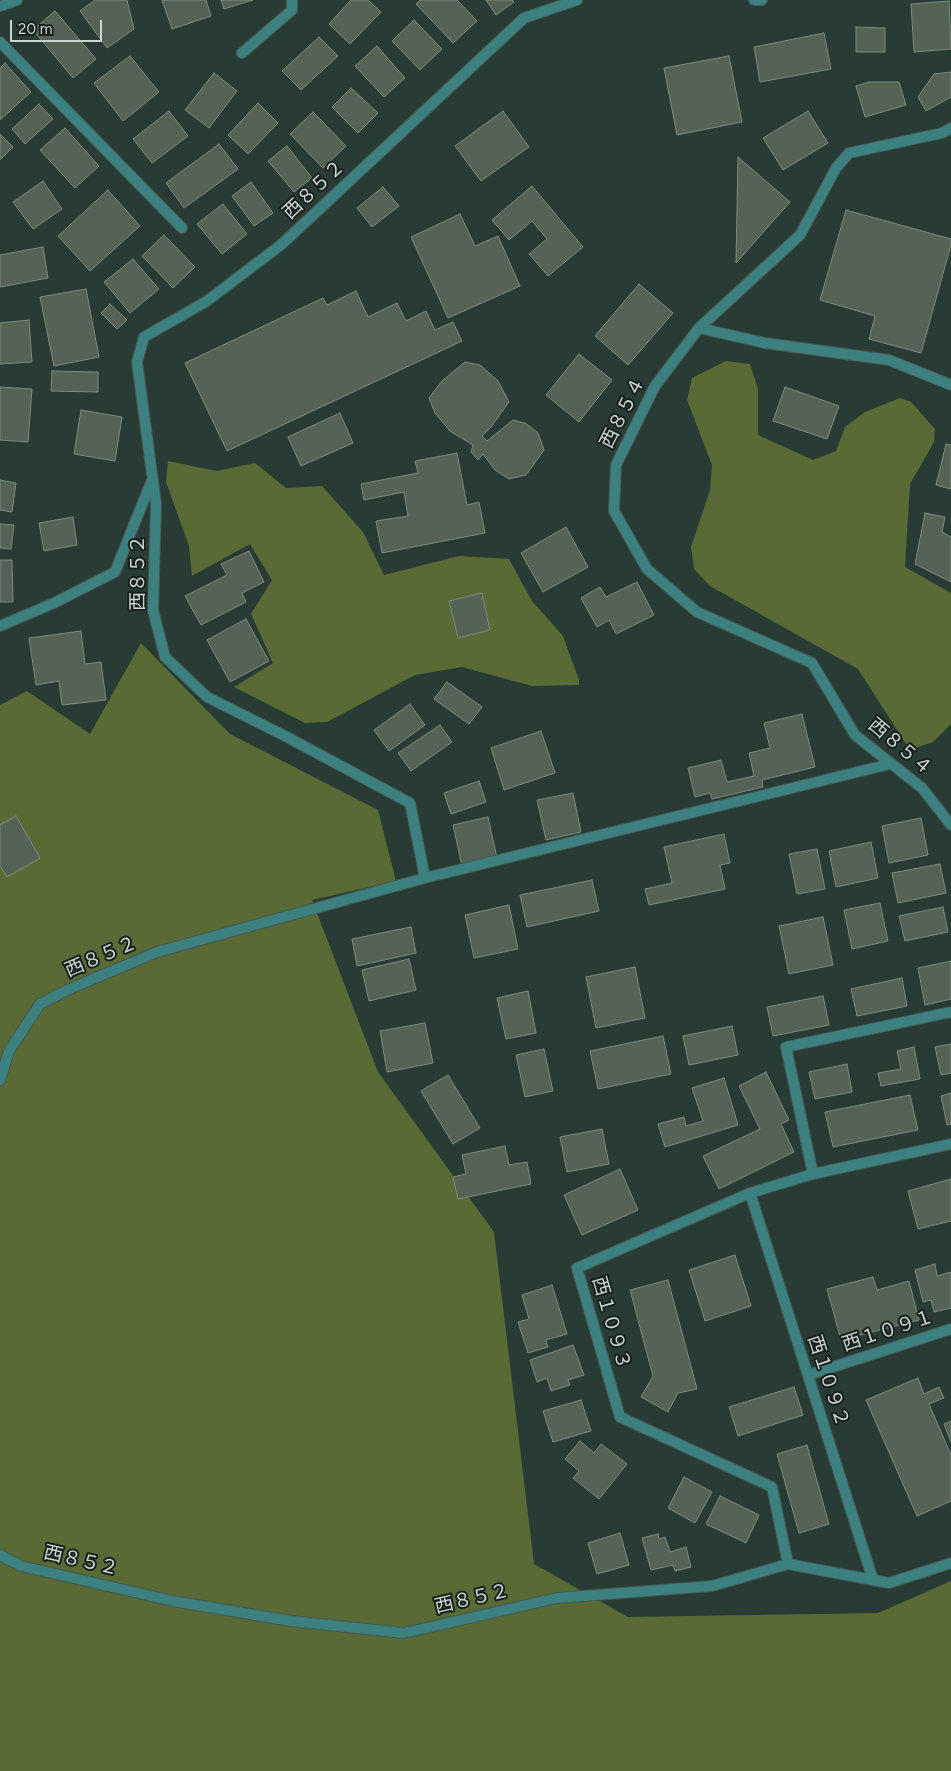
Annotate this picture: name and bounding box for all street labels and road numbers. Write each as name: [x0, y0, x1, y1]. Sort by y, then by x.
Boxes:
street label: 西８５２: [278, 156, 350, 224]
street label: 西８５４: [596, 374, 650, 452]
street label: 西８５２: [127, 535, 149, 611]
street label: 西８５４: [864, 714, 936, 780]
street label: 西８５２: [62, 932, 140, 982]
street label: 西１０９３: [587, 1274, 635, 1372]
street label: 西１０９１: [839, 1305, 937, 1357]
street label: 西１０９２: [802, 1332, 854, 1430]
street label: 西８５２: [41, 1541, 121, 1581]
street label: 西８５２: [432, 1579, 512, 1619]

